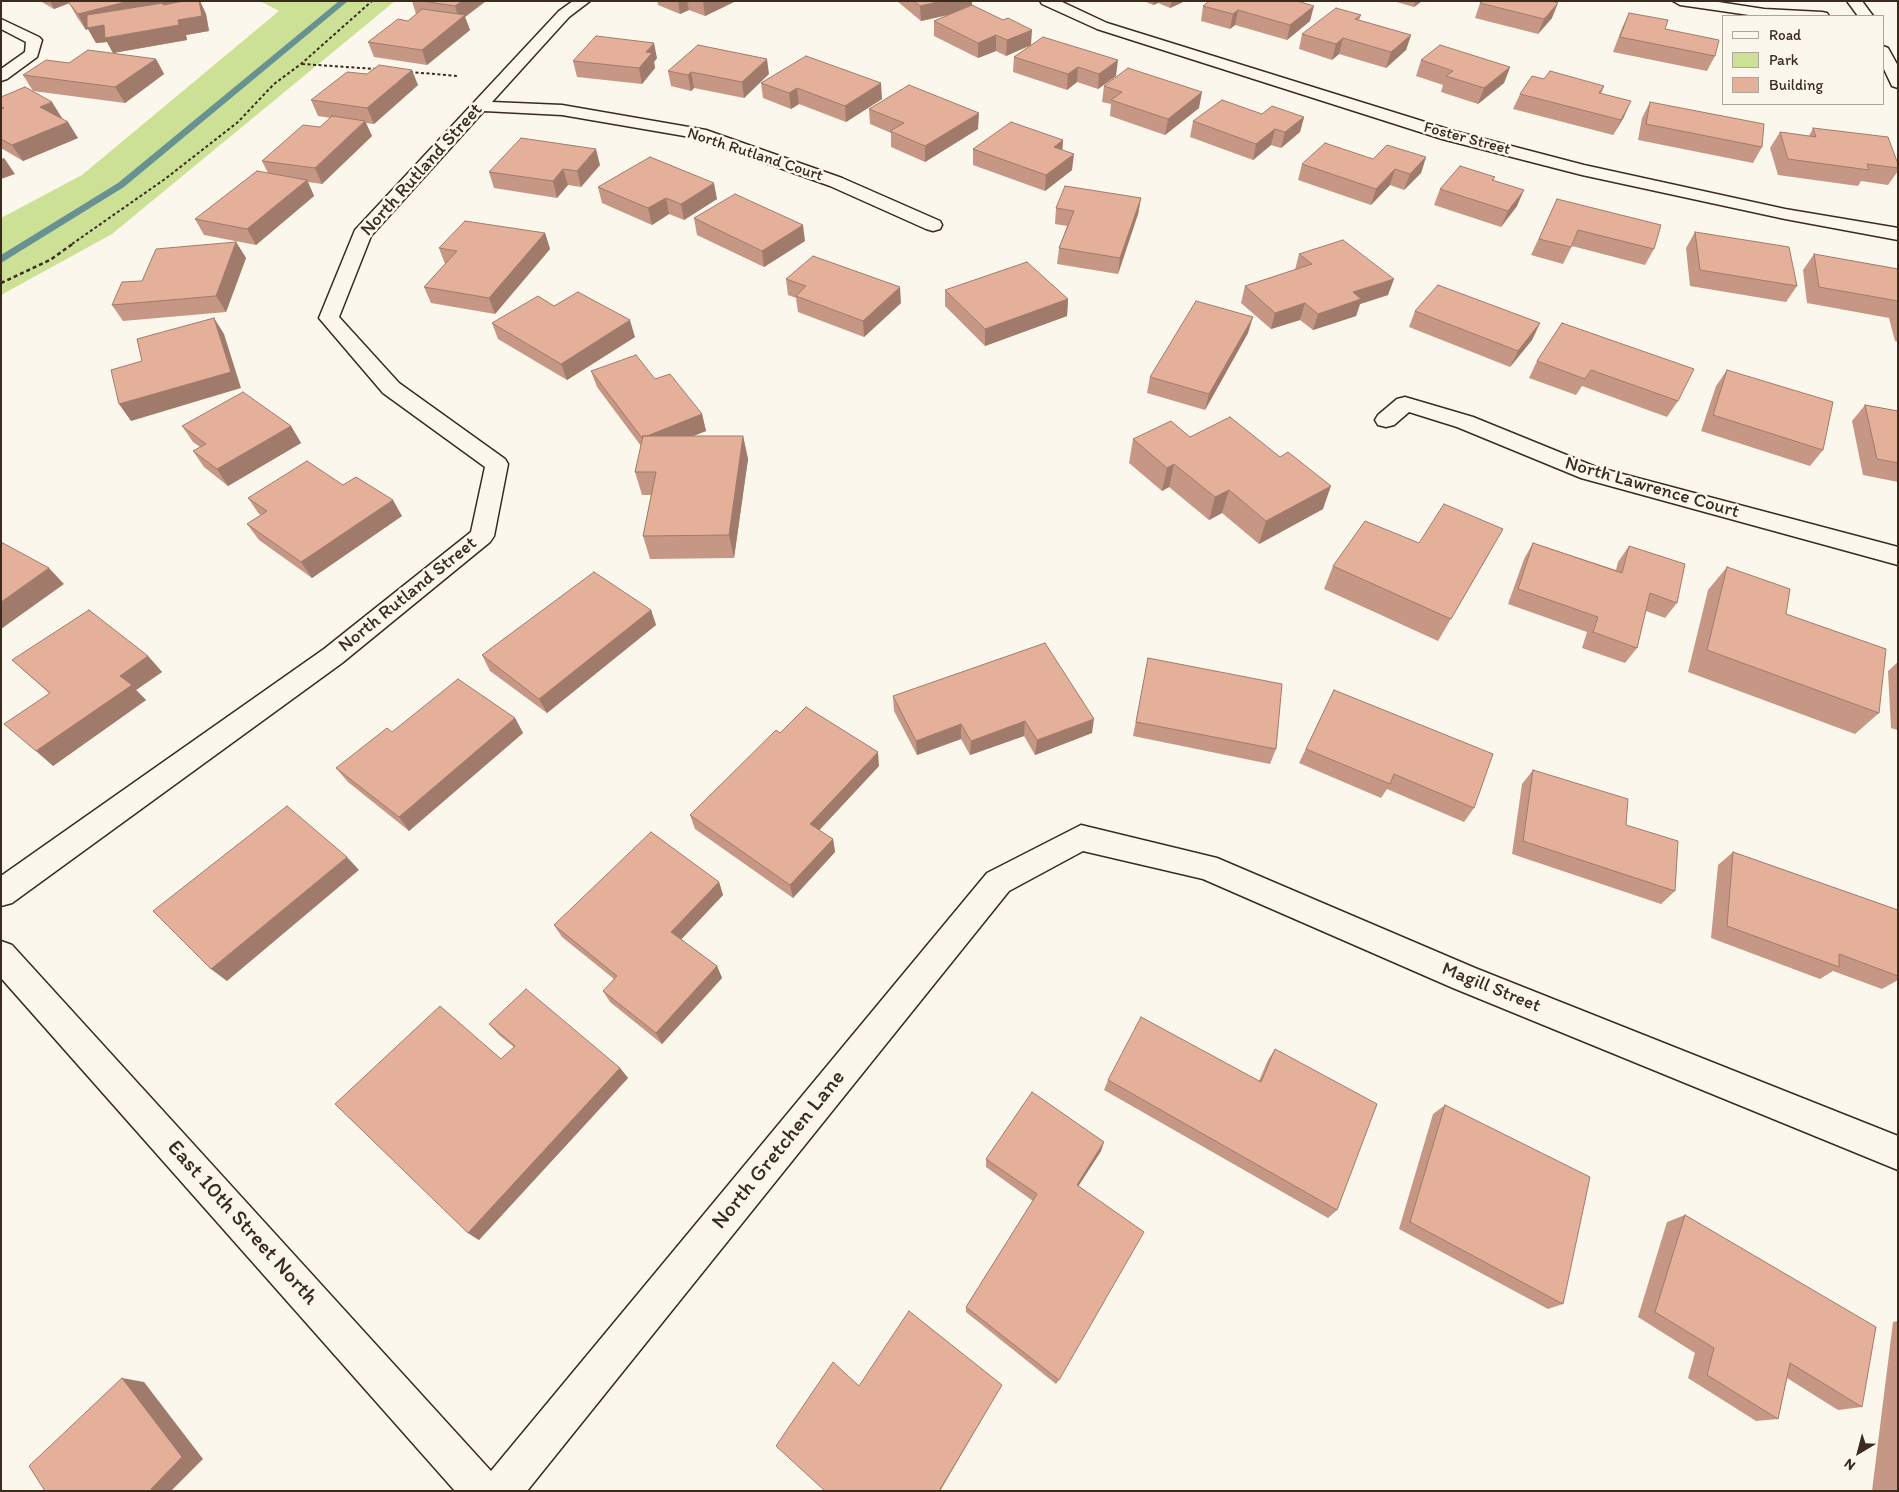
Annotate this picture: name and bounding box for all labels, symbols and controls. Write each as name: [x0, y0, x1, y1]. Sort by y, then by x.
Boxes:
legend: [1722, 15, 1884, 105]
text: Road: [1769, 26, 1801, 44]
text: Park: [1769, 51, 1799, 69]
text: Building: [1769, 76, 1823, 94]
street label: North Rutland Street: [356, 99, 488, 241]
street label: Foster Street: [1422, 118, 1512, 160]
street label: North Rutland Court: [685, 124, 825, 186]
street label: North Lawrence Court: [1562, 452, 1742, 524]
street label: North Rutland Street: [334, 532, 482, 658]
street label: Magill Street: [1438, 958, 1544, 1018]
street label: North Gretchen Lane: [707, 1065, 851, 1235]
street label: East 10th Street North: [161, 1135, 323, 1311]
north arrow: [1834, 1427, 1884, 1477]
text: N: [1841, 1455, 1859, 1474]

